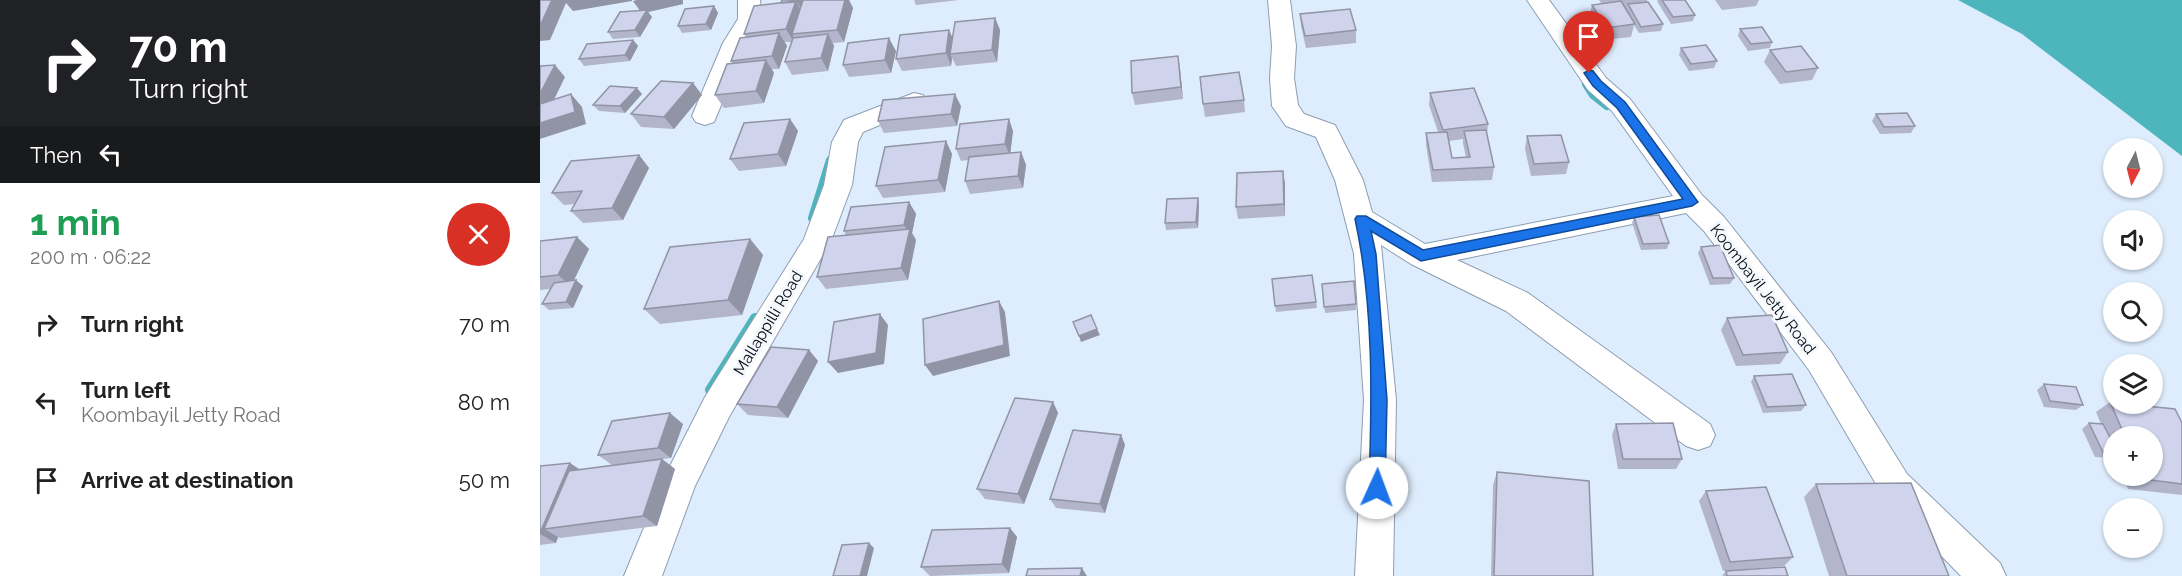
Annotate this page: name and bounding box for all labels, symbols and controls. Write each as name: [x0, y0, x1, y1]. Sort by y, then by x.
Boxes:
pin: [1563, 11, 1614, 73]
icon: arrive: [1572, 20, 1605, 53]
text: 70 m: [129, 23, 228, 72]
icon: right: [30, 24, 108, 102]
text: Turn right: [129, 73, 248, 104]
icon: left: [94, 138, 127, 171]
north arrow: [2103, 138, 2163, 198]
map controls: [2103, 138, 2163, 558]
text: Then: [30, 142, 82, 168]
text: 1 min: [30, 201, 121, 243]
button: close: [447, 203, 510, 266]
button: sound: [2103, 210, 2163, 270]
street label: Koombayil Jetty Road: [1706, 220, 1820, 358]
text: 200 m · 06:22: [30, 245, 151, 269]
street label: Mallappilli Road: [729, 268, 807, 378]
button: search: [2103, 282, 2163, 342]
icon: right: [30, 308, 63, 341]
text: Turn right: [81, 311, 184, 337]
text: 70 m: [459, 311, 510, 337]
button: layers: [2103, 354, 2163, 414]
text: Turn left: [81, 377, 171, 403]
icon: left: [30, 386, 63, 419]
text: 80 m: [458, 389, 510, 415]
text: Koombayil Jetty Road: [81, 403, 281, 427]
button: +: [2103, 426, 2163, 486]
position arrow: [1345, 456, 1409, 520]
icon: arrive: [30, 464, 63, 497]
text: Arrive at destination: [81, 467, 294, 493]
text: 50 m: [459, 467, 510, 493]
button: −: [2103, 498, 2163, 558]

